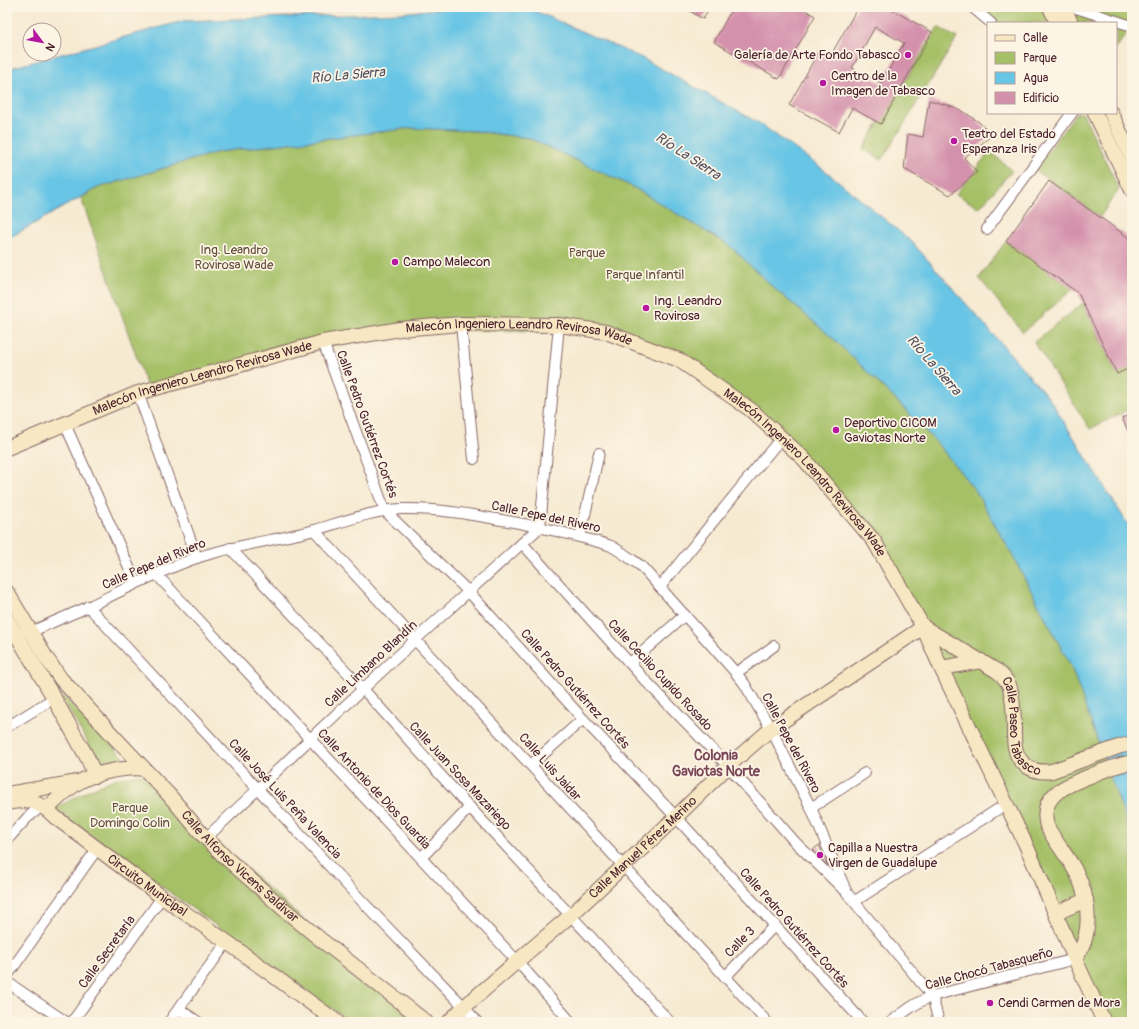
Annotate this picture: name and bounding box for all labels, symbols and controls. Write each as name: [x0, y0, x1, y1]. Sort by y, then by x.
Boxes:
north arrow: [22, 22, 62, 62]
legend: [987, 22, 1117, 114]
text: Calle: [1023, 31, 1048, 46]
text: N: [42, 40, 58, 54]
place label: Galería de Arte Fondo Tabasco: [734, 47, 900, 63]
marker: Galería de Arte Fondo Tabasco: [903, 50, 913, 60]
text: Parque: [1023, 51, 1057, 66]
water label: Río La Sierra: [310, 63, 387, 87]
place label: Centro de la Imagen de Tabasco: [831, 68, 935, 99]
text: Agua: [1023, 71, 1049, 86]
marker: Centro de la Imagen de Tabasco: [818, 78, 828, 88]
text: Edificio: [1023, 91, 1059, 106]
place label: Teatro del Estado Esperanza Iris: [962, 126, 1056, 157]
water label: Río La Sierra: [652, 129, 725, 184]
marker: Teatro del Estado Esperanza Iris: [949, 136, 959, 146]
park label: Ing. Leandro Rovirosa Wade: [195, 242, 274, 273]
park label: Parque: [569, 245, 606, 261]
place label: Campo Malecon: [403, 254, 490, 270]
marker: Campo Malecon: [390, 257, 400, 267]
park label: Parque Infantil: [606, 267, 684, 283]
place label: Ing. Leandro Rovirosa: [654, 293, 722, 324]
marker: Ing. Leandro Rovirosa: [641, 303, 651, 313]
street label: Malecón Ingeniero Leandro Revirosa Wade: [405, 316, 635, 350]
water label: Río La Sierra: [903, 331, 966, 400]
street label: Malecón Ingeniero Leandro Revirosa Wade: [90, 337, 314, 419]
street label: Calle Pedro Gutiérrez Cortés: [333, 348, 401, 500]
street label: Malecón Ingeniero Leandro Revirosa Wade: [720, 385, 889, 560]
place label: Deportivo CICOM Gaviotas Norte: [844, 415, 937, 446]
marker: Deportivo CICOM Gaviotas Norte: [831, 425, 841, 435]
street label: Calle Pepe del Rivero: [490, 498, 602, 536]
street label: Calle Pepe del Rivero: [100, 535, 208, 593]
street label: Calle Cecilio Cupido Rosado: [604, 616, 716, 734]
street label: Calle Limbano Blandín: [321, 617, 421, 711]
street label: Calle Pedro Gutiérrez Cortés: [517, 626, 633, 752]
street label: Calle Paseo Tabasco: [998, 674, 1043, 779]
street label: Calle Pepe del Rivero: [758, 690, 824, 796]
street label: Calle Juan Sosa Mazariego: [406, 718, 514, 834]
street label: Calle Antonio de Dios Guardia: [314, 725, 434, 853]
street label: Calle Luis Jaidar: [515, 730, 585, 805]
street label: Calle José Luis Peña Valencia: [225, 736, 345, 862]
district label: Colonia Gaviotas Norte: [672, 747, 761, 780]
street label: Calle Manuel Pérez Merino: [586, 793, 700, 902]
park label: Parque Domingo Colin: [90, 800, 170, 831]
street label: Calle Alfonso Vicens Saldivar: [178, 807, 302, 926]
place label: Capilla a Nuestra Virgen de Guadalupe: [828, 840, 938, 871]
marker: Capilla a Nuestra Virgen de Guadalupe: [815, 850, 825, 860]
street label: Circuito Municipal: [104, 851, 190, 920]
street label: Calle Pedro Gutiérrez Cortés: [736, 865, 852, 991]
street label: Calle Secretaría: [75, 912, 139, 992]
street label: Calle 3: [721, 923, 759, 961]
street label: Calle Chocó Tabasqueño: [923, 944, 1055, 994]
place label: Cendi Carmen de Mora: [998, 995, 1120, 1011]
marker: Cendi Carmen de Mora: [985, 998, 995, 1008]

